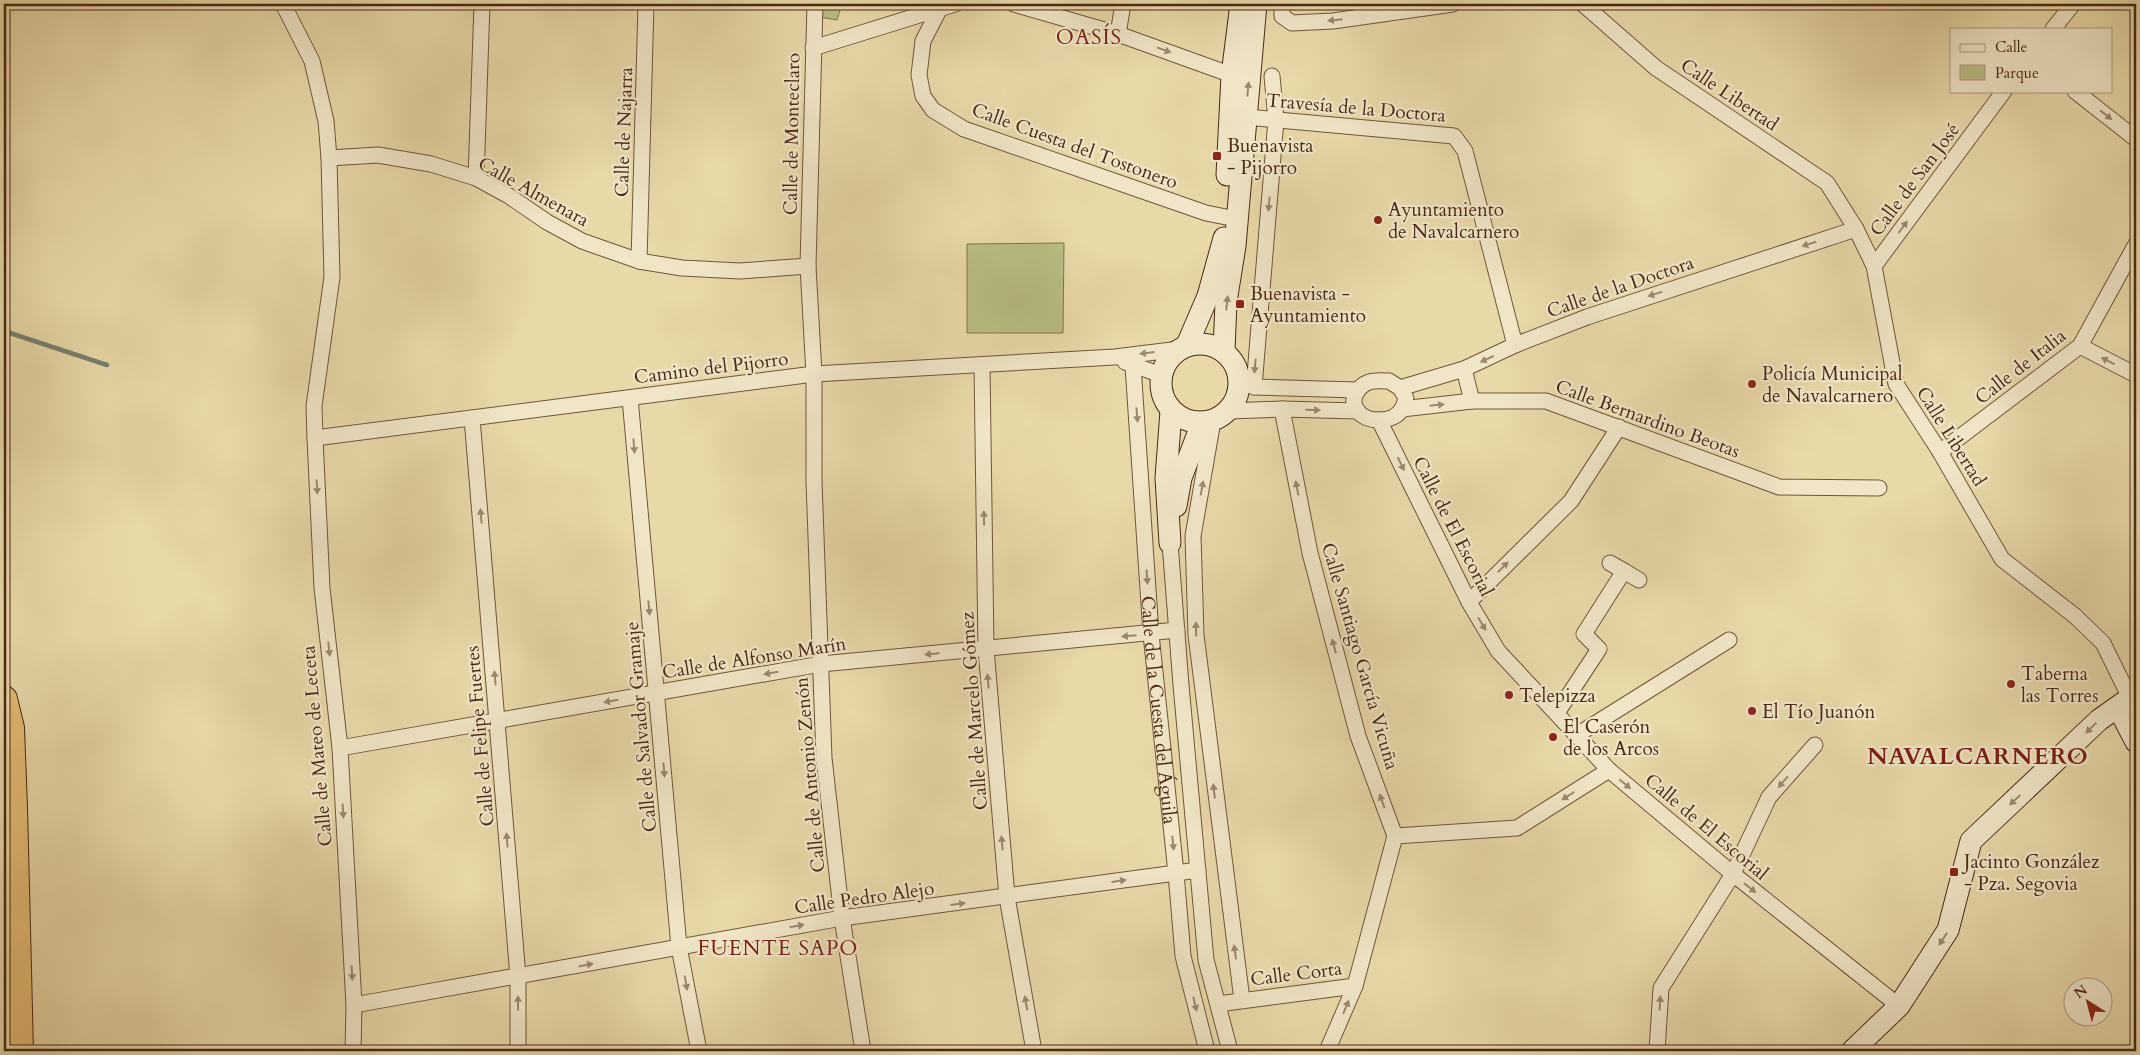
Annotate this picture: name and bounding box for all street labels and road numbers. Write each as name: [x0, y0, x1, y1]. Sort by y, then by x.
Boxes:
street label: Calle Libertad: [1675, 52, 1784, 137]
street label: Calle de Monteclaro: [778, 53, 806, 215]
street label: Calle de Najarra: [609, 67, 639, 197]
street label: Travesía de la Doctora: [1265, 87, 1447, 129]
street label: Calle Cuesta del Tostonero: [968, 97, 1181, 195]
street label: Calle de San José: [1864, 118, 1966, 241]
street label: Calle Almenara: [473, 151, 594, 233]
street label: Calle de la Doctora: [1543, 250, 1697, 324]
street label: Calle de Italia: [1970, 323, 2072, 411]
street label: Camino del Pijorro: [632, 346, 790, 390]
street label: Calle Bernardino Beotas: [1552, 373, 1744, 464]
street label: Calle Libertad: [1910, 382, 1992, 491]
street label: Calle de El Escorial: [1407, 452, 1500, 601]
street label: Calle Santiago García Vicuña: [1315, 540, 1405, 773]
street label: Calle de la Cuesta del Águila: [1134, 595, 1183, 825]
street label: Calle de Marcelo Gómez: [954, 610, 994, 811]
street label: Calle de Salvador Gramaje: [619, 621, 663, 833]
street label: Calle de Alfonso Marín: [660, 631, 848, 685]
street label: Calle de Mateo de Leceta: [295, 644, 339, 847]
street label: Calle de Felipe Fuertes: [459, 644, 501, 827]
street label: Calle de Antonio Zenón: [788, 676, 831, 874]
street label: Calle de El Escorial: [1639, 767, 1774, 886]
street label: Calle Pedro Alejo: [793, 875, 936, 921]
street label: Calle Corta: [1249, 955, 1343, 993]

